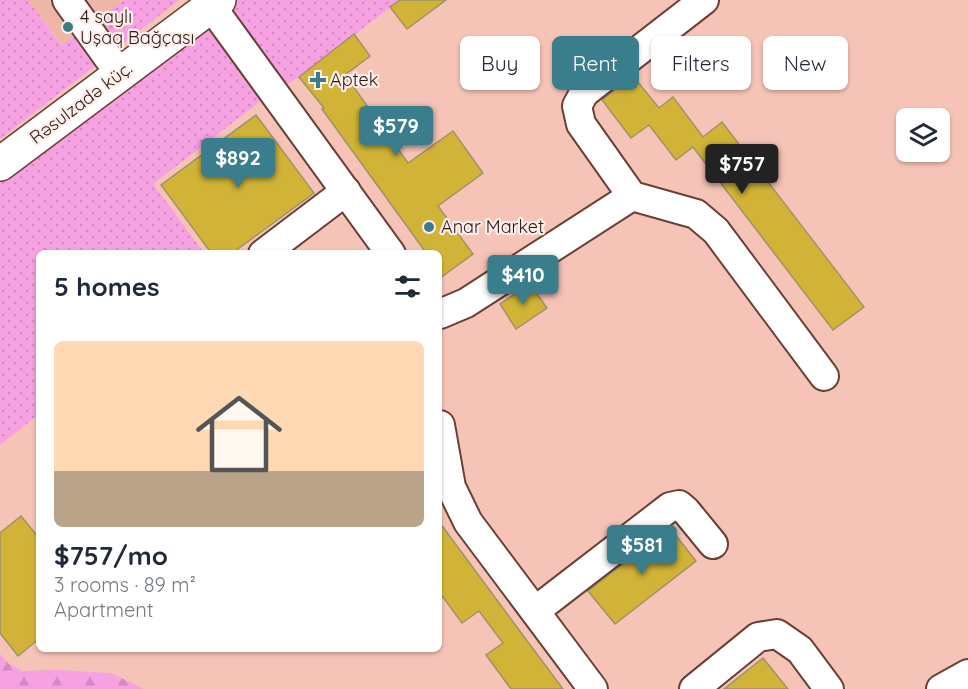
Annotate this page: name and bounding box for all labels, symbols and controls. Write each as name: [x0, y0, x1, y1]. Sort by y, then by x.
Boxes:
place label: 4 saylı Uşaq Bağçası: [80, 5, 194, 49]
marker: 4 saylı Uşaq Bağçası: [61, 20, 75, 34]
chip: Buy: [460, 36, 540, 90]
chip: Rent: [552, 36, 639, 90]
chip: Filters: [651, 36, 751, 90]
chip: New: [763, 36, 848, 90]
street label: Rəsulzadə küç.: [25, 56, 137, 149]
place label: Aptek: [330, 68, 378, 91]
marker: Aptek: [311, 73, 325, 87]
pin: $579: [360, 106, 432, 157]
map controls: [896, 108, 950, 162]
button: layers: [896, 108, 950, 162]
text: $579: [373, 113, 419, 138]
pin: $892: [202, 138, 274, 189]
pin: $757: [706, 144, 778, 195]
text: $892: [215, 145, 261, 170]
text: $757: [719, 151, 765, 176]
place label: Anar Market: [441, 215, 544, 238]
marker: Anar Market: [422, 220, 436, 234]
pin: $410: [487, 255, 559, 306]
text: $410: [501, 262, 545, 287]
text: 5 homes: [54, 270, 160, 303]
icon: filters: [391, 270, 424, 303]
icon: home: [185, 380, 293, 488]
pin: $581: [606, 525, 678, 576]
text: $581: [621, 532, 663, 557]
text: $757/mo: [54, 539, 168, 572]
text: 3 rooms · 89 m²: [54, 572, 196, 597]
text: Apartment: [54, 597, 154, 622]

